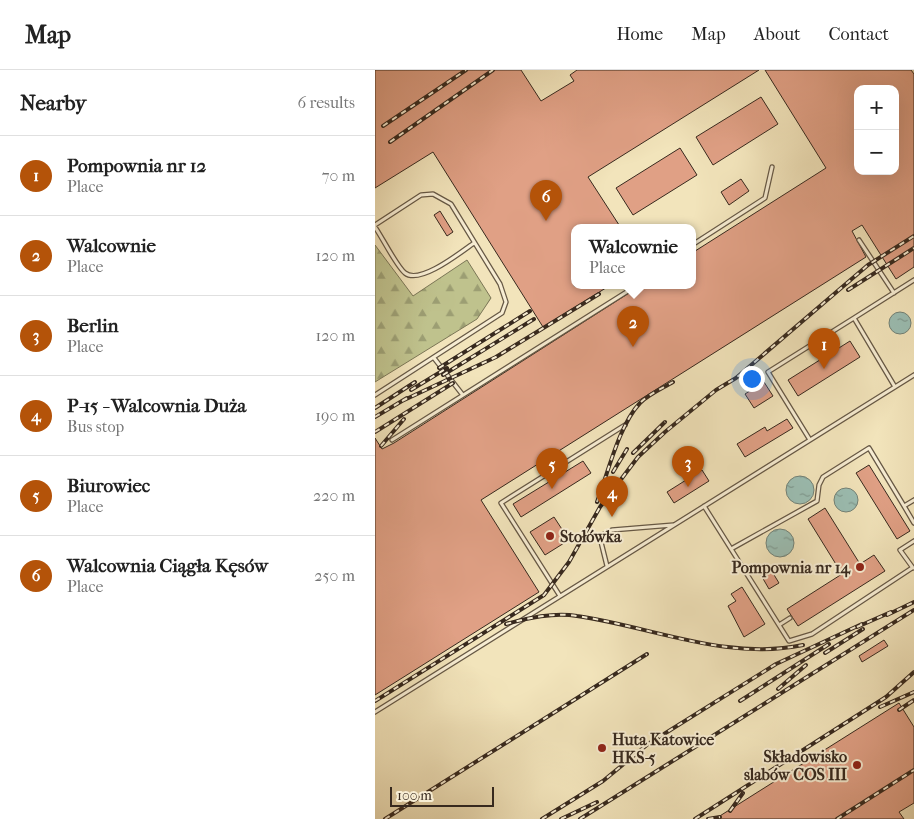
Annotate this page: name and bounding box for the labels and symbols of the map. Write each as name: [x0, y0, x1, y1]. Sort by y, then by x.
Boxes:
pin: 6: [530, 180, 562, 221]
pin: 2: [617, 306, 649, 347]
pin: 1: [808, 328, 840, 369]
your location: [739, 366, 765, 392]
pin: 3: [672, 446, 704, 487]
pin: 5: [536, 448, 568, 489]
pin: 4: [596, 476, 628, 517]
place label: Stołówka: [560, 527, 622, 546]
marker: Stołówka: [544, 530, 556, 542]
place label: Pompownia nr 14: [731, 558, 852, 578]
marker: Pompownia nr 14: [854, 561, 866, 573]
place label: Huta Katowice HKS-5: [612, 730, 714, 767]
marker: Huta Katowice HKS-5: [596, 742, 608, 754]
place label: Składowisko slabów COS III: [744, 747, 848, 784]
marker: Składowisko slabów COS III: [851, 759, 863, 771]
scale bar: [390, 784, 494, 807]

